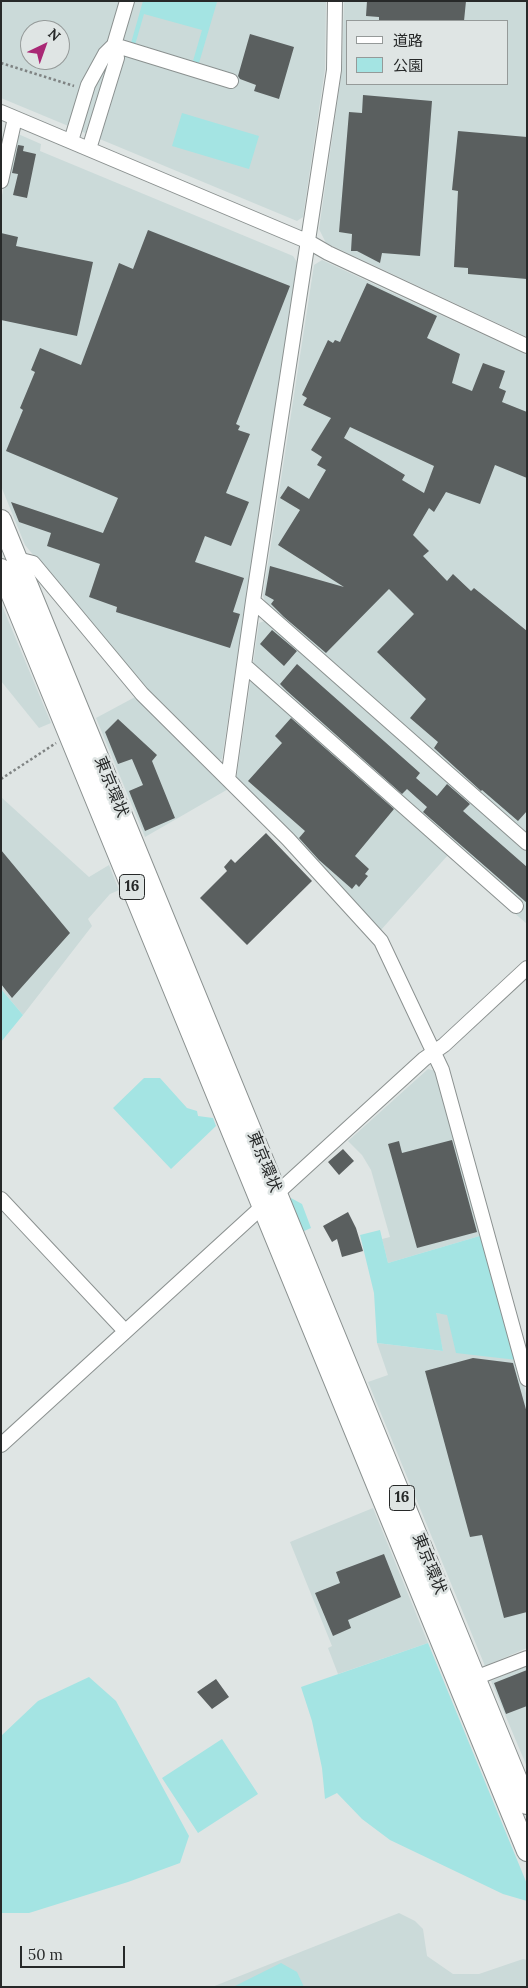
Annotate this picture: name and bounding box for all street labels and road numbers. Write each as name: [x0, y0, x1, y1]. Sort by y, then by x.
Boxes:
street label: 東京環状: [90, 754, 132, 820]
road number: 16: [120, 874, 144, 900]
street label: 東京環状: [243, 1129, 285, 1195]
road number: 16: [390, 1486, 414, 1510]
street label: 東京環状: [408, 1531, 450, 1597]

